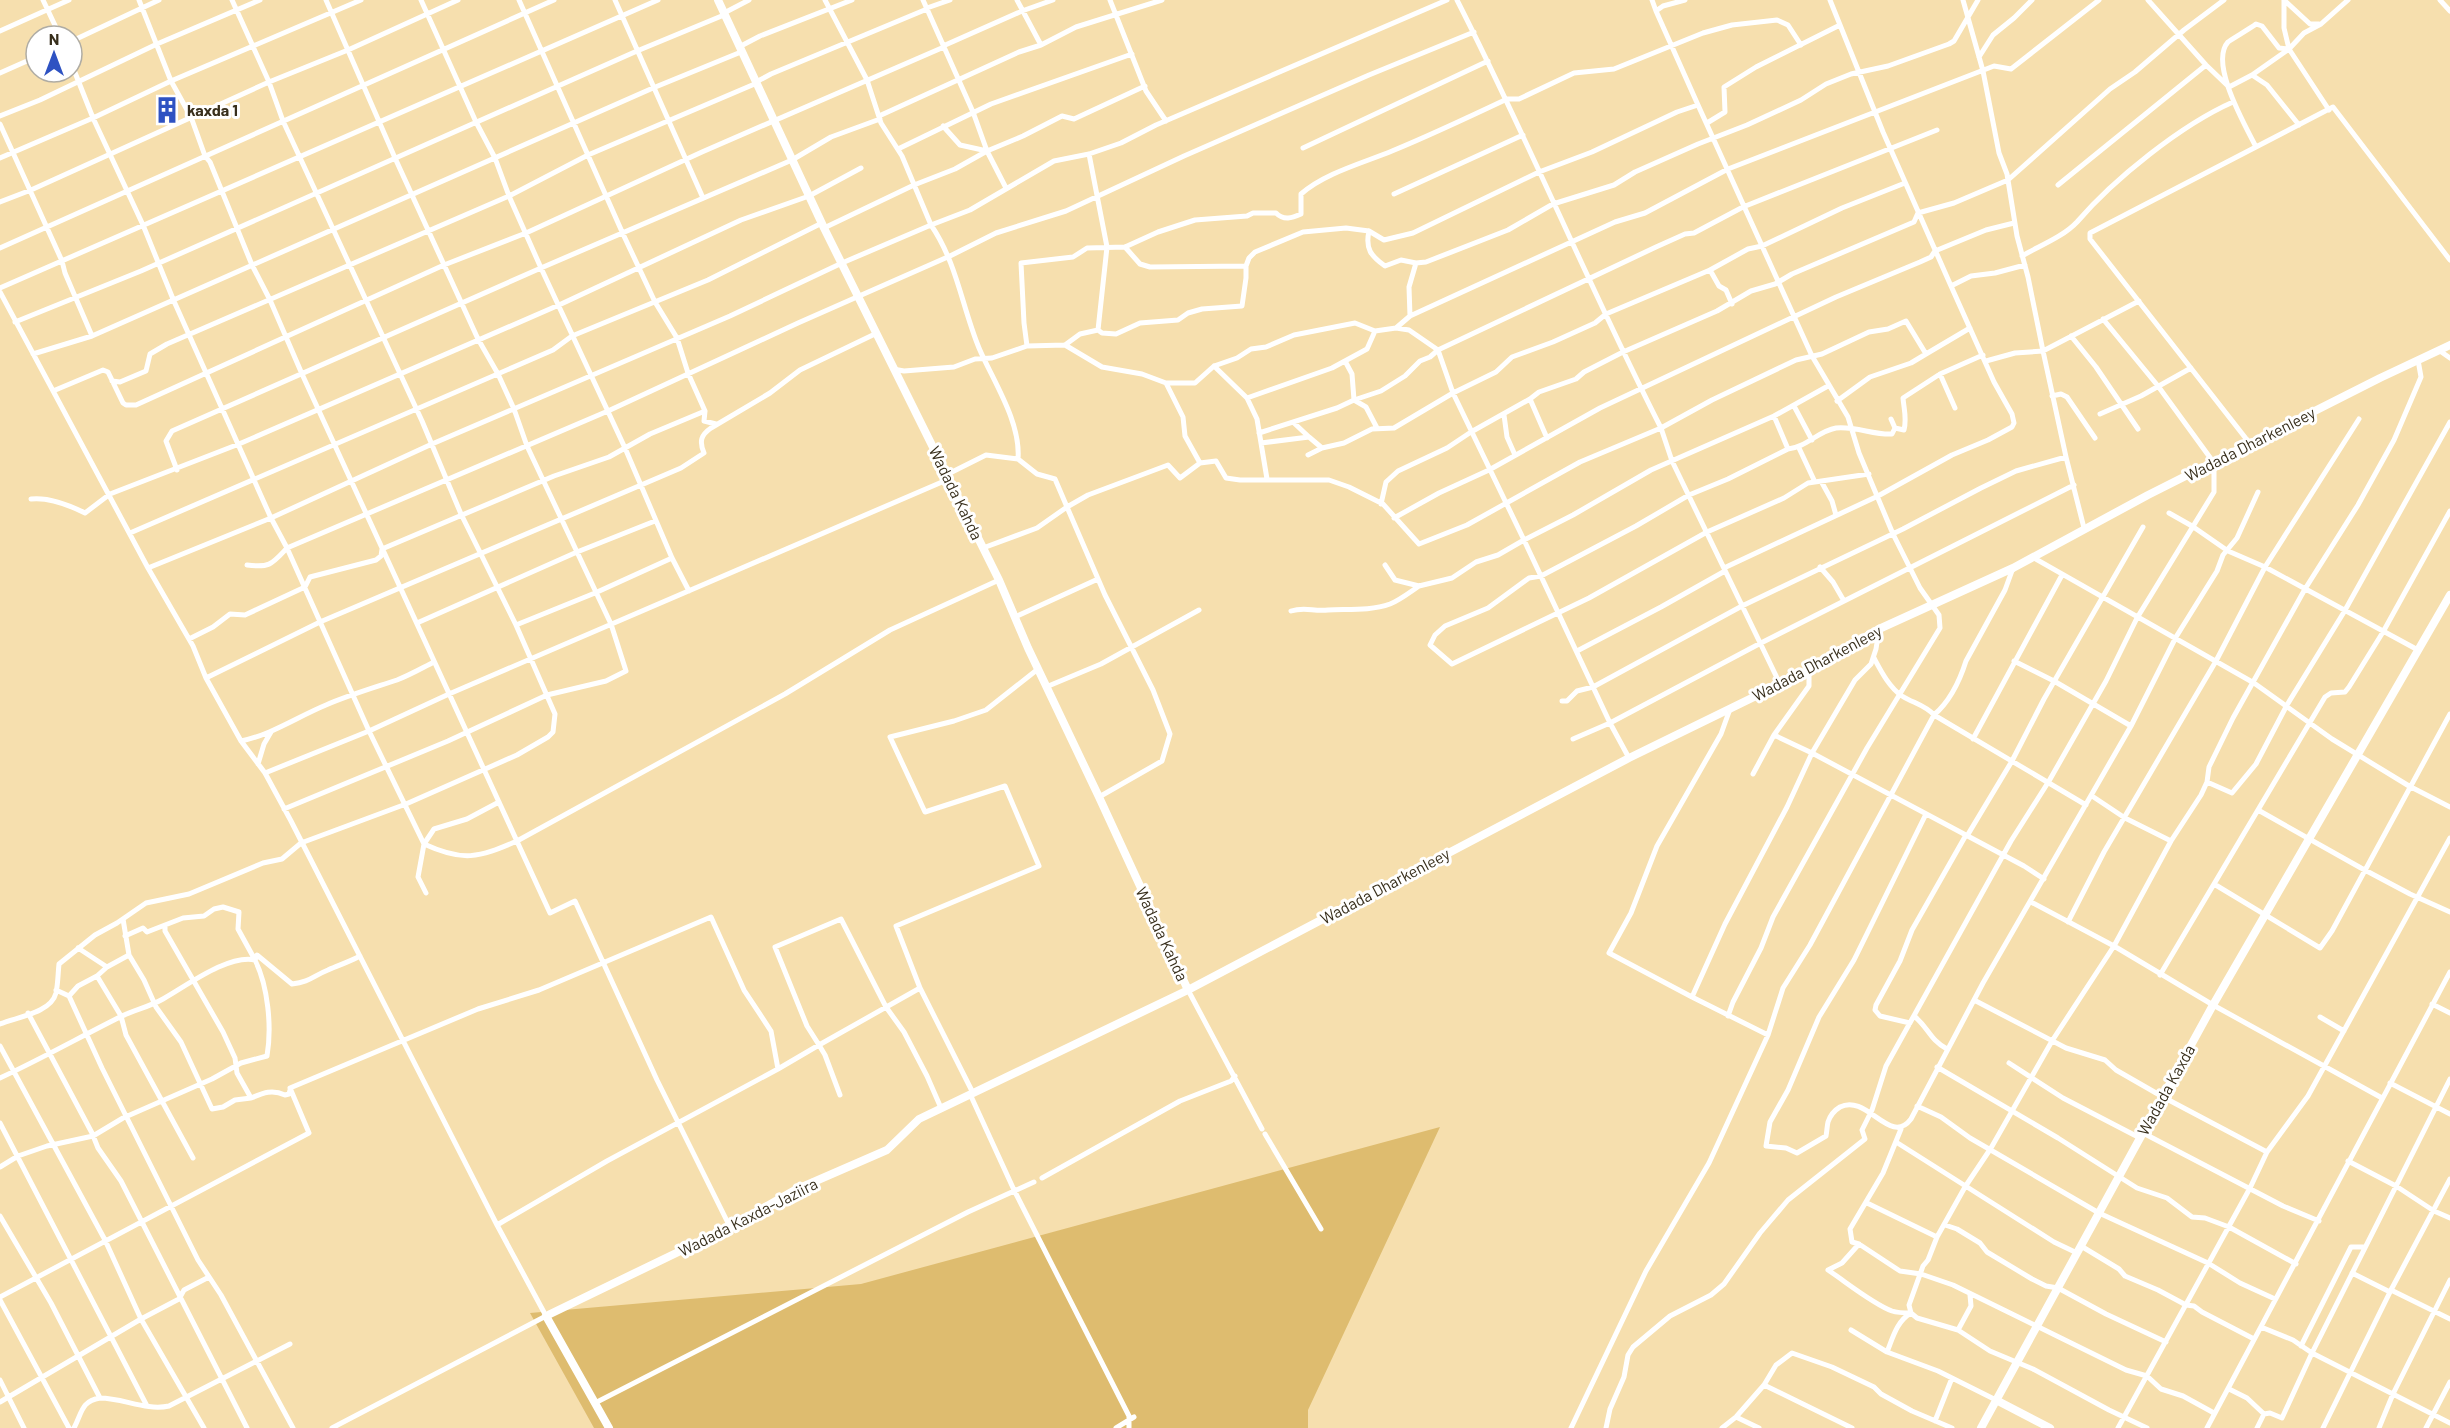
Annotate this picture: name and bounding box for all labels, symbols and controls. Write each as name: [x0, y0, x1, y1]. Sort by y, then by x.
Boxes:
north arrow: [24, 24, 84, 84]
text: N: [49, 29, 59, 48]
building icon: kaxda 1: [152, 95, 182, 125]
place label: kaxda 1: [187, 100, 238, 119]
street label: Wadada Dharkenleey: [2181, 402, 2319, 485]
street label: Wadada Kahda: [926, 443, 987, 543]
street label: Wadada Dharkenleey: [1749, 620, 1885, 705]
street label: Wadada Dharkenleey: [1317, 843, 1453, 928]
street label: Wadada Kahda: [1132, 884, 1193, 984]
street label: Wadada Kaxda: [2133, 1041, 2198, 1138]
street label: Wadada Kaxda-Jaziira: [675, 1173, 821, 1260]

